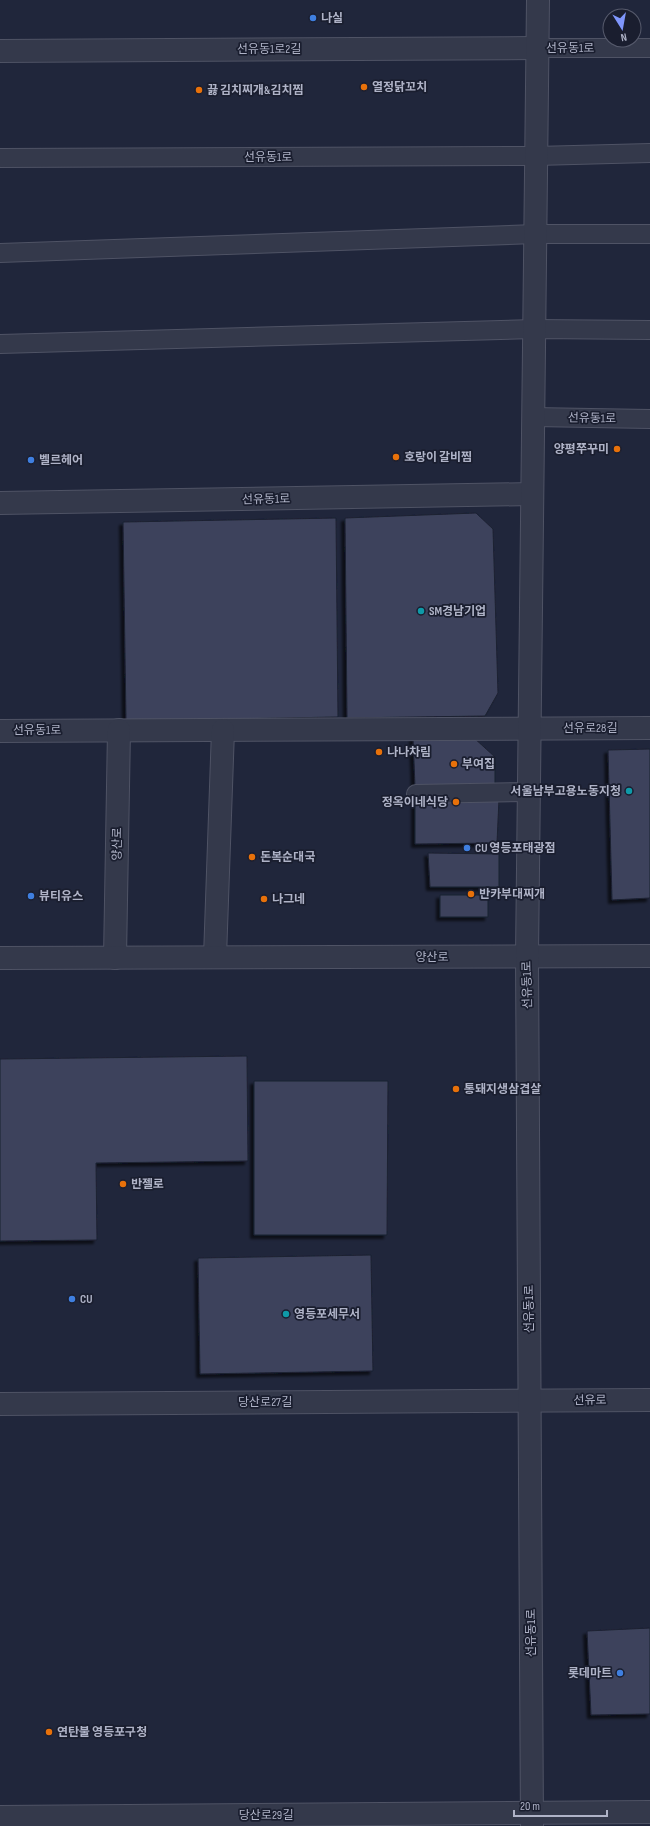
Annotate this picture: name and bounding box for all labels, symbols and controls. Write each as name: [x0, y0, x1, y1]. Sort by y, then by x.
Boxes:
north arrow: [602, 8, 642, 48]
place label: 나실: [321, 11, 343, 26]
marker: 나실: [308, 13, 318, 23]
text: N: [620, 30, 628, 44]
street label: 선유동1로: [546, 41, 594, 56]
street label: 선유동1로2길: [237, 42, 301, 57]
place label: 열정닭꼬치: [372, 80, 427, 95]
marker: 열정닭꼬치: [359, 82, 369, 92]
place label: 끓 김치찌개&김치찜: [207, 83, 304, 98]
marker: 끓 김치찌개&김치찜: [194, 85, 204, 95]
street label: 선유동1로: [244, 150, 292, 165]
street label: 선유동1로: [568, 411, 616, 426]
place label: 양평쭈꾸미: [554, 442, 609, 457]
marker: 양평쭈꾸미: [612, 444, 622, 454]
place label: 호랑이 갈비찜: [404, 450, 472, 465]
marker: 호랑이 갈비찜: [391, 452, 401, 462]
place label: 벨르헤어: [39, 453, 83, 468]
marker: 벨르헤어: [26, 455, 36, 465]
street label: 선유동1로: [242, 492, 290, 507]
place label: SM경남기업: [429, 604, 486, 619]
marker: SM경남기업: [416, 606, 426, 616]
street label: 선유로28길: [563, 721, 617, 736]
street label: 선유동1로: [13, 723, 61, 738]
place label: 나나차림: [387, 745, 431, 760]
marker: 나나차림: [374, 747, 384, 757]
place label: 부여집: [462, 757, 495, 772]
marker: 부여집: [449, 759, 459, 769]
place label: 서울남부고용노동지청: [511, 784, 621, 799]
marker: 서울남부고용노동지청: [624, 786, 634, 796]
place label: 정옥이네식당: [382, 795, 448, 810]
marker: 정옥이네식당: [451, 797, 461, 807]
street label: 양산로: [110, 827, 125, 861]
place label: CU 영등포태광점: [475, 841, 556, 856]
marker: CU 영등포태광점: [462, 843, 472, 853]
place label: 돈복순대국: [260, 850, 315, 865]
marker: 돈복순대국: [247, 852, 257, 862]
place label: 반카부대찌개: [479, 887, 545, 902]
place label: 뷰티유스: [39, 889, 83, 904]
marker: 반카부대찌개: [466, 889, 476, 899]
marker: 뷰티유스: [26, 891, 36, 901]
place label: 나그네: [272, 892, 305, 907]
marker: 나그네: [259, 894, 269, 904]
street label: 양산로: [415, 950, 449, 965]
street label: 선유동1로: [520, 961, 535, 1009]
place label: 통돼지생삼겹살: [464, 1082, 541, 1097]
marker: 통돼지생삼겹살: [451, 1084, 461, 1094]
place label: 반젤로: [131, 1177, 164, 1192]
marker: 반젤로: [118, 1179, 128, 1189]
street label: 선유동1로: [522, 1285, 537, 1333]
place label: CU: [80, 1292, 92, 1307]
marker: CU: [67, 1294, 77, 1304]
place label: 영등포세무서: [294, 1307, 360, 1322]
marker: 영등포세무서: [281, 1309, 291, 1319]
street label: 선유로: [573, 1393, 607, 1408]
street label: 당산로27길: [238, 1395, 292, 1410]
street label: 선유동1로: [524, 1609, 539, 1657]
place label: 롯데마트: [568, 1666, 612, 1681]
marker: 롯데마트: [615, 1668, 625, 1678]
place label: 연탄불 영등포구청: [57, 1725, 147, 1740]
marker: 연탄불 영등포구청: [44, 1727, 54, 1737]
scale bar: [514, 1792, 607, 1818]
text: 20 m: [520, 1799, 540, 1814]
street label: 당산로29길: [239, 1808, 293, 1823]

